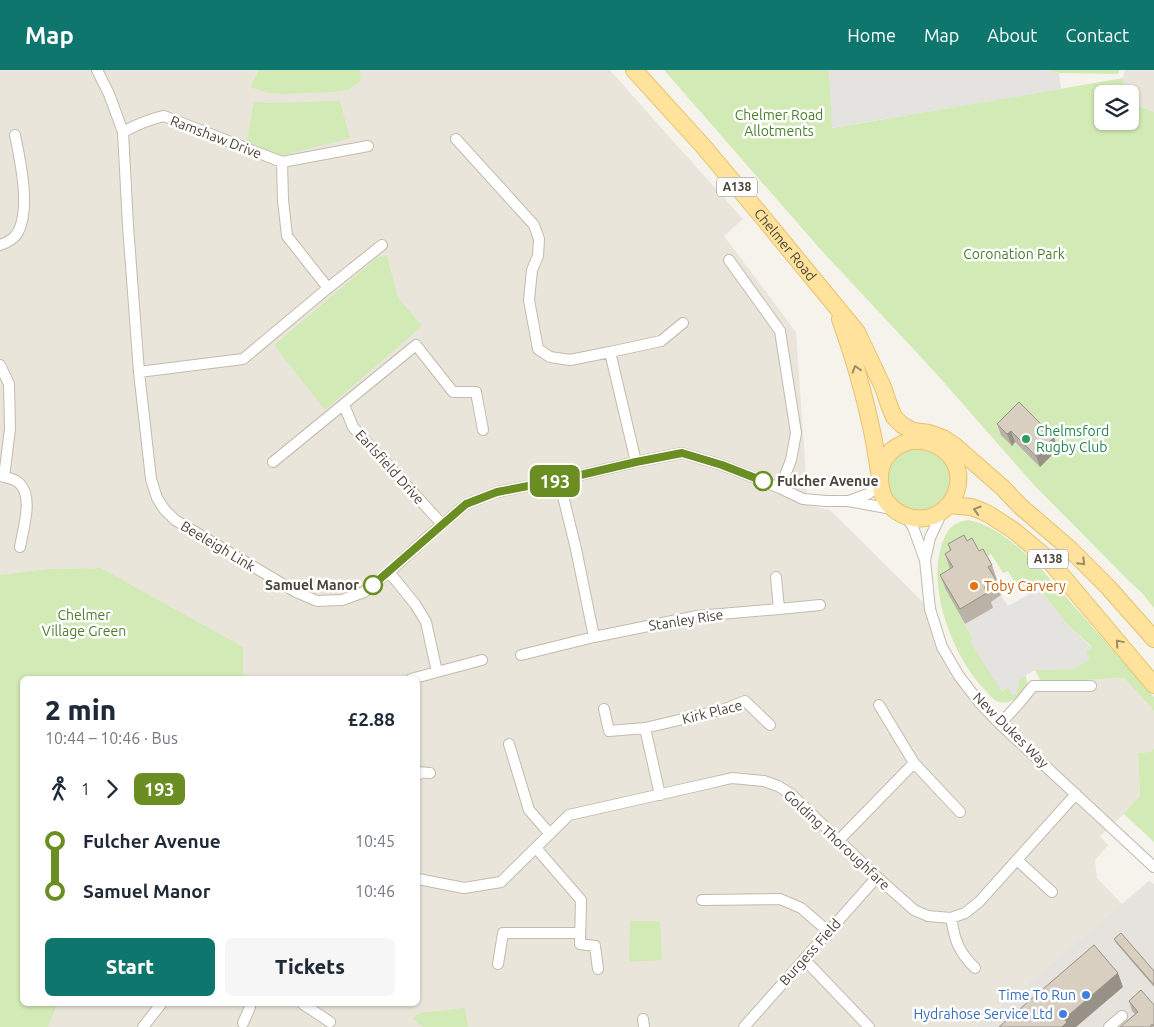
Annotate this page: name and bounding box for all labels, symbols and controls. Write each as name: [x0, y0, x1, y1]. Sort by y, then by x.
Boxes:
text: Map: [25, 22, 74, 49]
text: Home: [847, 25, 896, 45]
text: Map: [924, 25, 959, 45]
text: About: [987, 25, 1037, 45]
text: Contact: [1065, 25, 1129, 45]
map controls: [1094, 85, 1139, 130]
button: layers: [1094, 85, 1139, 130]
park label: Chelmer Road Allotments: [735, 107, 823, 139]
street label: Ramshaw Drive: [168, 112, 264, 162]
road number: A138: [717, 178, 757, 196]
street label: Chelmer Road: [751, 205, 819, 284]
park label: Coronation Park: [963, 246, 1065, 262]
one-way arrow: [852, 365, 862, 373]
place label: Chelmsford Rugby Club: [1036, 423, 1109, 455]
street label: Earlsfield Drive: [352, 426, 428, 508]
marker: Chelmsford Rugby Club: [1020, 433, 1032, 445]
line badge: 193: [526, 465, 584, 497]
text: 193: [540, 471, 570, 491]
marker: Fulcher Avenue: [753, 471, 773, 491]
place label: Fulcher Avenue: [777, 473, 879, 489]
one-way arrow: [973, 505, 981, 515]
street label: Beeleigh Link: [178, 518, 258, 574]
road number: A138: [1028, 549, 1068, 568]
one-way arrow: [1077, 556, 1086, 565]
marker: Samuel Manor: [363, 575, 383, 595]
place label: Samuel Manor: [265, 577, 359, 593]
place label: Toby Carvery: [984, 578, 1066, 594]
marker: Toby Carvery: [968, 580, 980, 592]
street label: Stanley Rise: [648, 606, 724, 634]
park label: Chelmer Village Green: [42, 607, 126, 639]
one-way arrow: [1115, 639, 1124, 648]
street label: New Dukes Way: [970, 689, 1052, 771]
text: 2 min: [45, 694, 116, 725]
street label: Kirk Place: [680, 697, 744, 727]
text: £2.88: [347, 708, 395, 730]
text: 10:44 – 10:46 · Bus: [45, 729, 178, 747]
icon: walk: [45, 775, 73, 803]
icon: forward: [98, 775, 126, 803]
text: 193: [144, 779, 175, 799]
text: 1: [81, 780, 90, 798]
street label: Golding Thoroughfare: [781, 787, 893, 893]
text: Fulcher Avenue: [83, 830, 221, 852]
text: 10:45: [355, 832, 395, 850]
text: Samuel Manor: [83, 880, 211, 902]
text: 10:46: [355, 882, 395, 900]
street label: Burgess Field: [776, 916, 844, 988]
button: Start: [45, 938, 215, 996]
button: Tickets: [225, 938, 395, 996]
place label: Time To Run: [998, 987, 1076, 1003]
marker: Time To Run: [1080, 989, 1092, 1001]
place label: Hydrahose Service Ltd: [914, 1006, 1053, 1022]
marker: Hydrahose Service Ltd: [1057, 1008, 1069, 1020]

